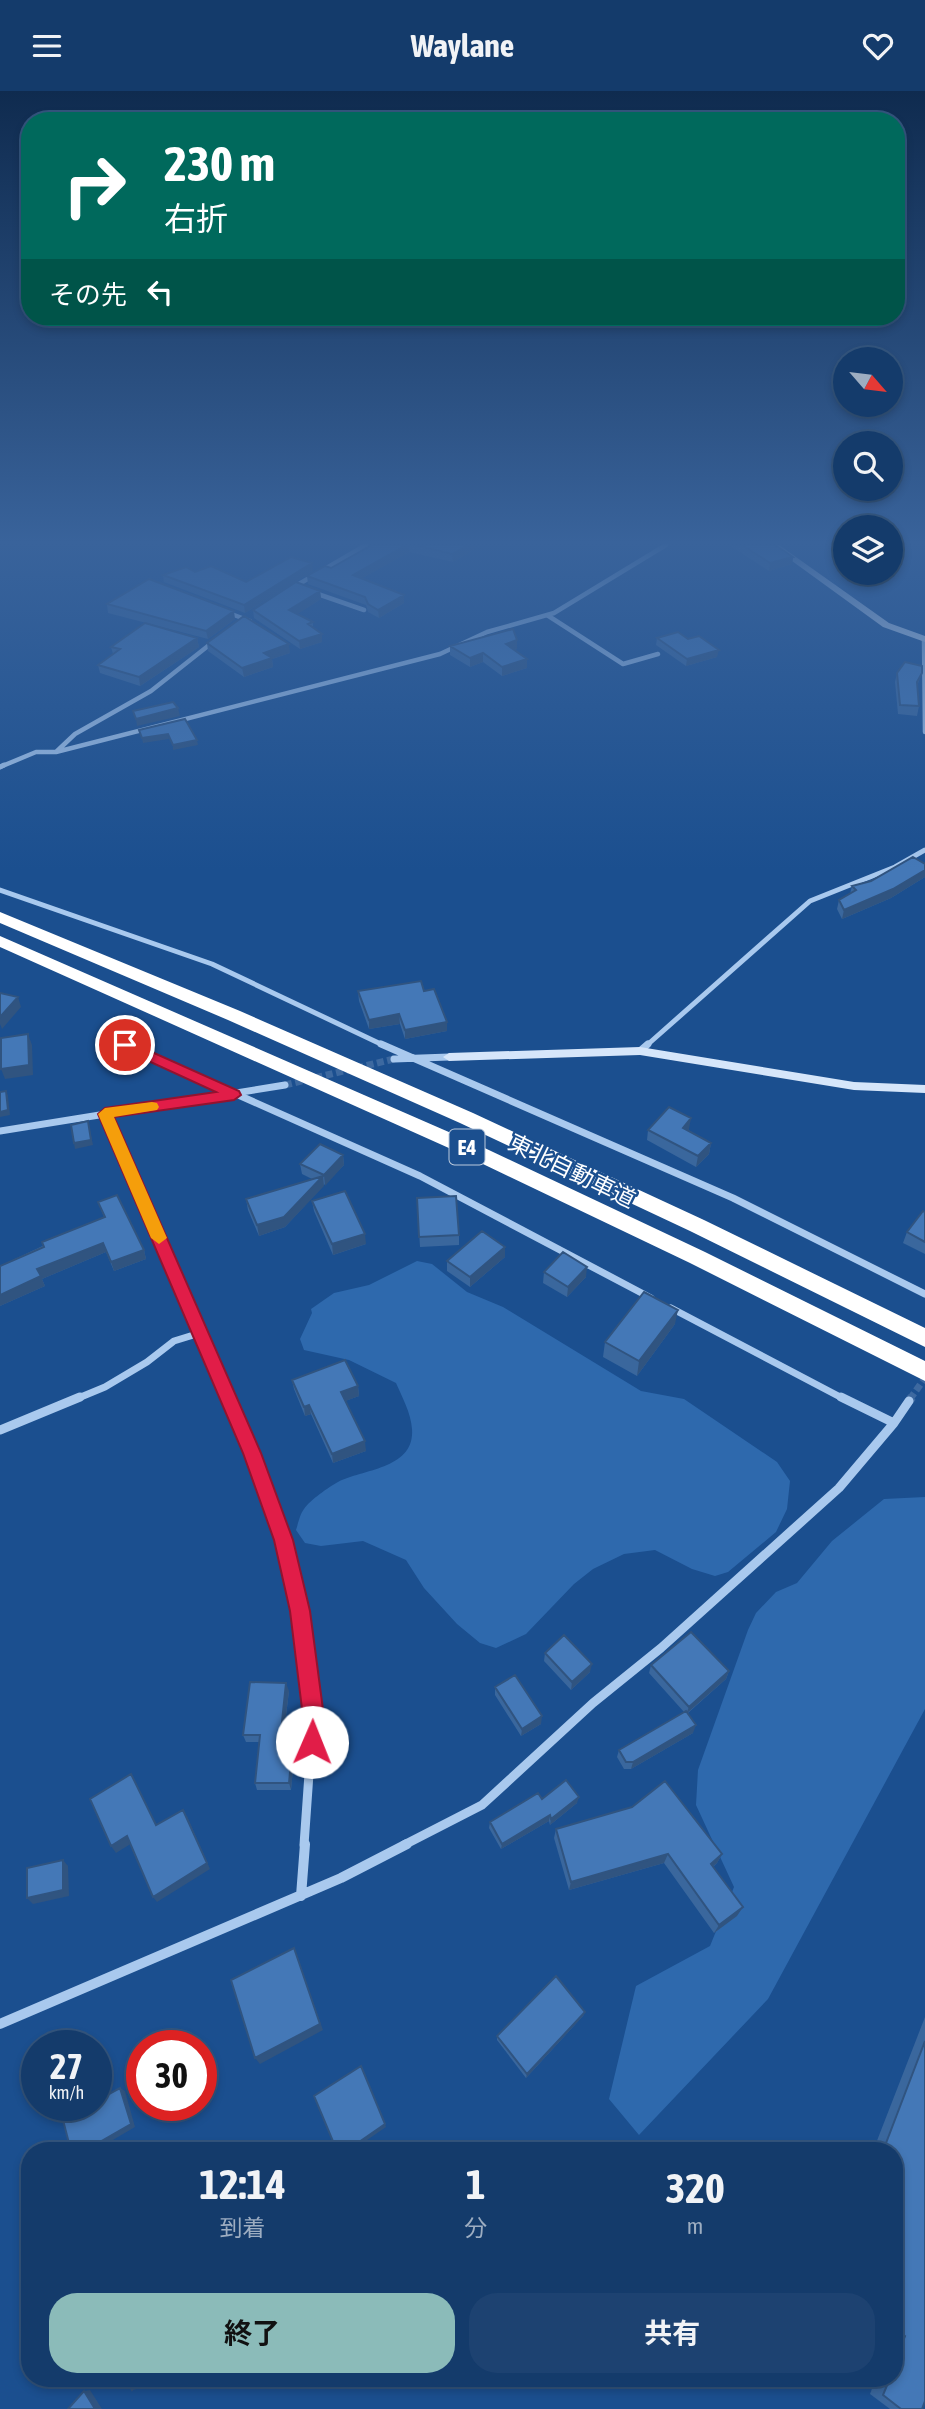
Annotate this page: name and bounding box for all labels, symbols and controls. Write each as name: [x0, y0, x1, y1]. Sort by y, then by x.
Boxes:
icon: menu: [28, 27, 66, 65]
text: Waylane: [411, 27, 514, 64]
icon: heart: [859, 27, 897, 65]
text: 230 m: [164, 135, 275, 191]
icon: right: [49, 140, 140, 231]
text: 右折: [164, 200, 228, 237]
icon: left: [141, 273, 179, 311]
text: その先: [49, 280, 127, 310]
north arrow: [833, 347, 903, 417]
map controls: [833, 347, 903, 585]
button: search: [833, 431, 903, 501]
button: layers: [833, 515, 903, 585]
pin: [95, 1015, 155, 1075]
icon: arrive: [106, 1026, 144, 1064]
road number: E4: [449, 1129, 484, 1165]
street label: 東北自動車道: [504, 1129, 640, 1213]
position arrow: [275, 1705, 349, 1779]
speed limit sign: 30: [126, 2030, 217, 2121]
text: 27: [50, 2046, 83, 2086]
text: km/h: [49, 2082, 84, 2103]
text: 12:14: [199, 2160, 286, 2208]
text: 1: [466, 2160, 485, 2208]
text: 320: [665, 2164, 725, 2212]
text: m: [687, 2213, 703, 2239]
text: 到着: [220, 2215, 266, 2241]
text: 分: [464, 2215, 487, 2241]
button: 終了: [49, 2293, 455, 2373]
button: 共有: [469, 2293, 875, 2373]

